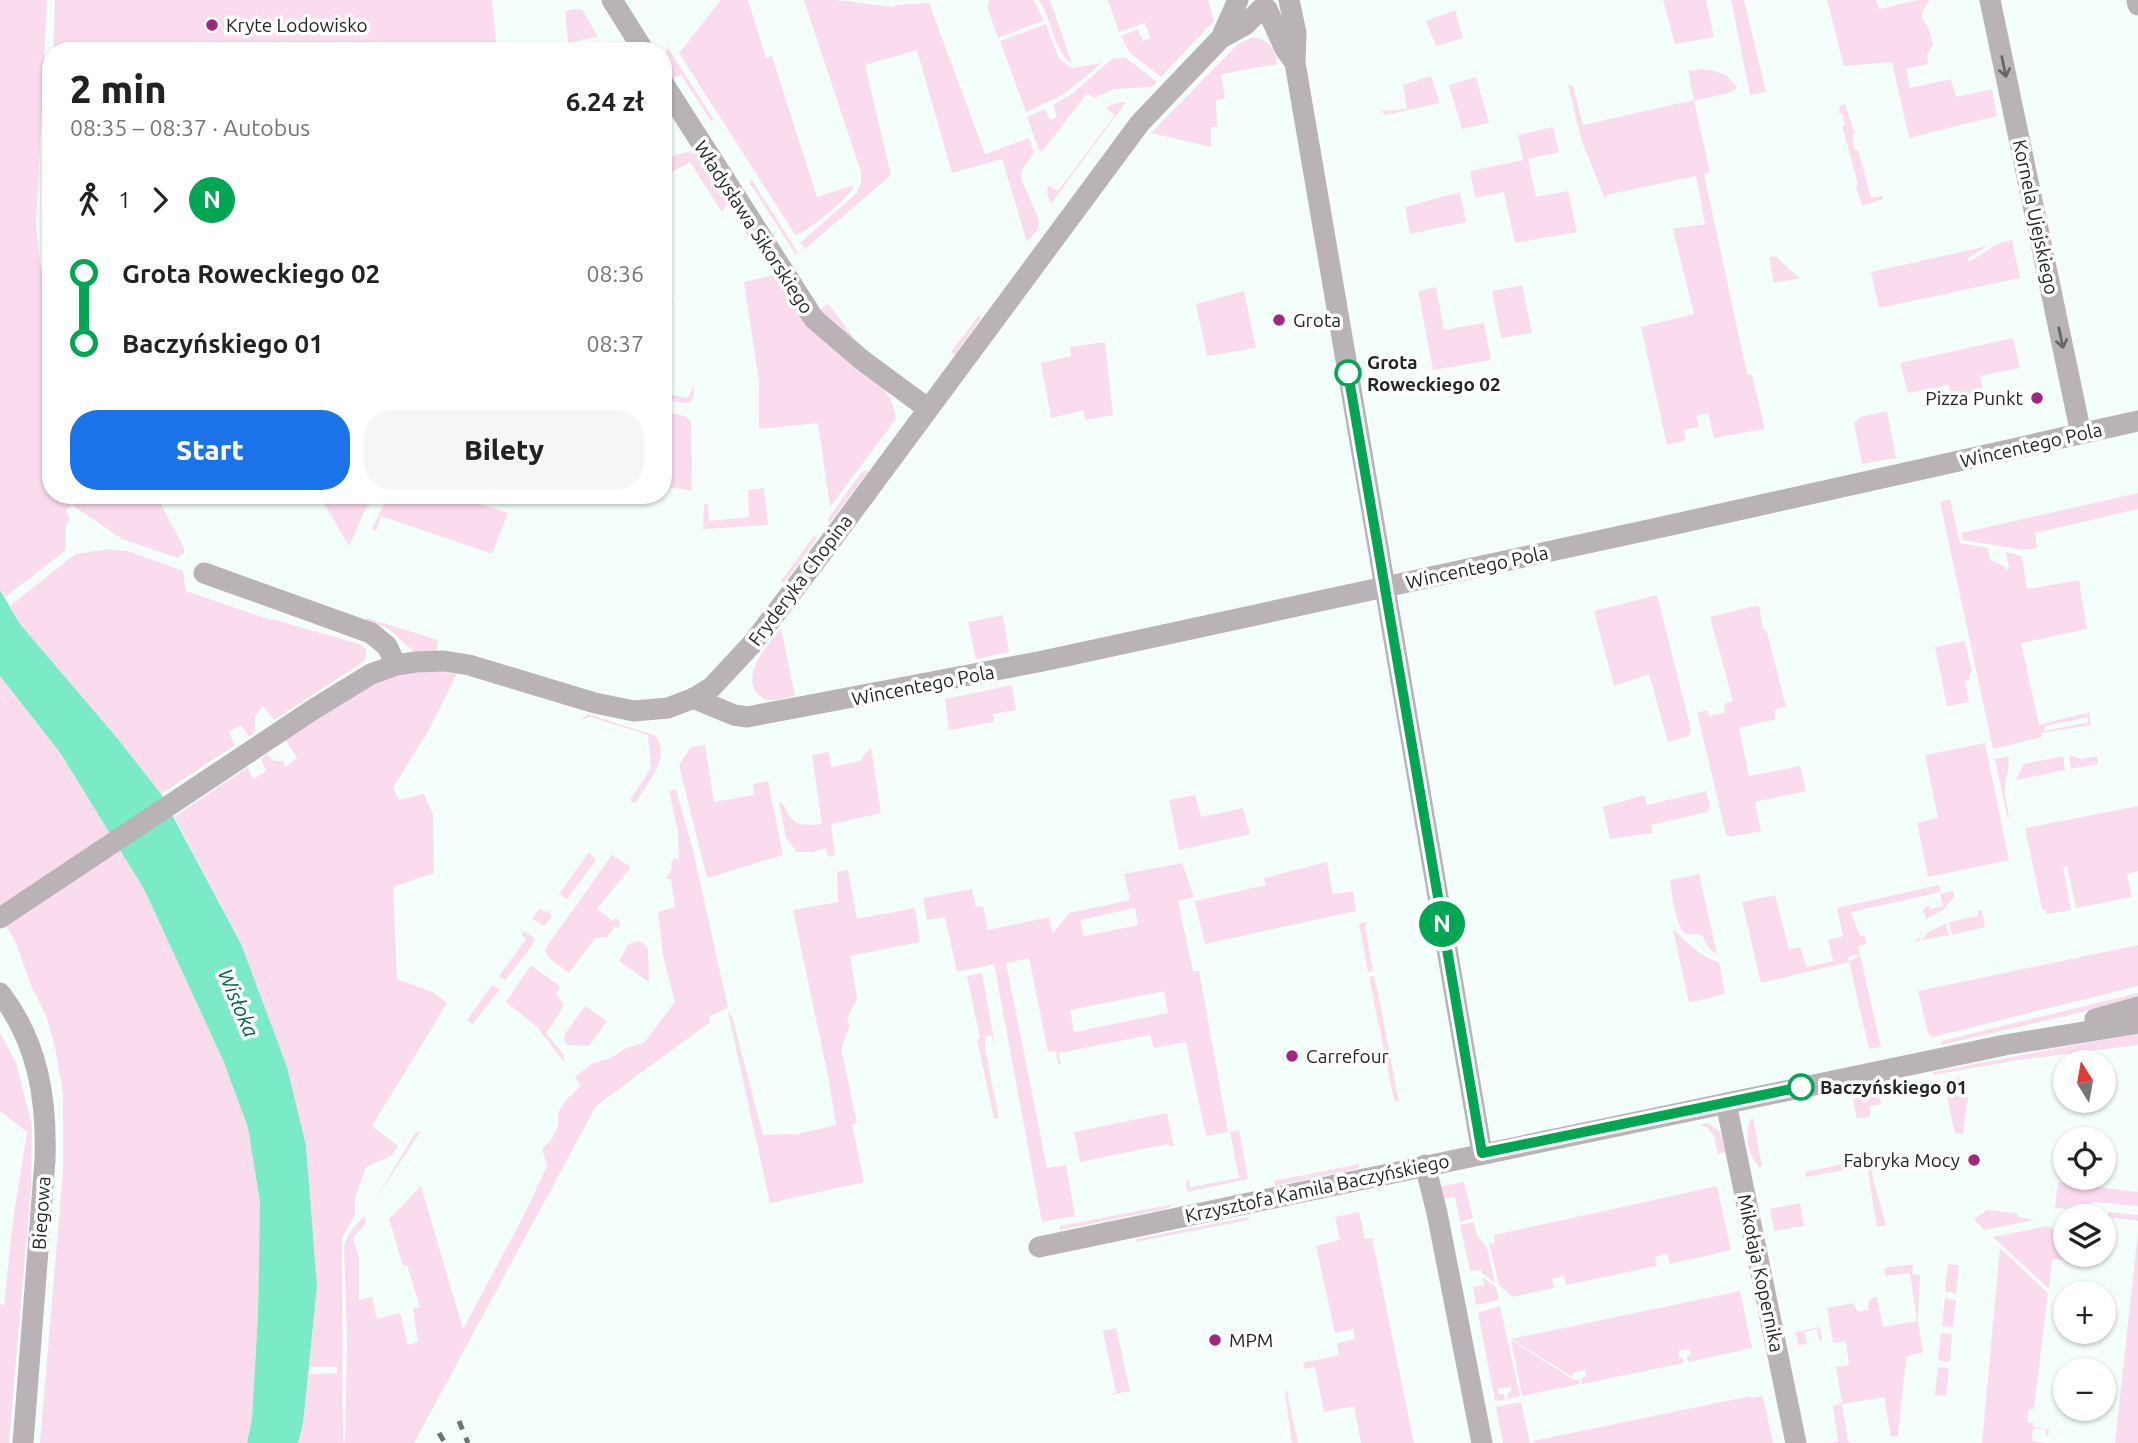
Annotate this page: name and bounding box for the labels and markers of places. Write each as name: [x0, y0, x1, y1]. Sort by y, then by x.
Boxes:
place label: Kryte Lodowisko: [226, 14, 368, 36]
marker: Kryte Lodowisko: [204, 17, 220, 33]
place label: Grota: [1293, 309, 1341, 331]
marker: Grota: [1271, 312, 1287, 328]
place label: Grota Roweckiego 02: [1367, 351, 1501, 395]
marker: Grota Roweckiego 02: [1335, 360, 1361, 386]
place label: Pizza Punkt: [1925, 387, 2024, 409]
marker: Pizza Punkt: [2029, 390, 2045, 406]
place label: Carrefour: [1306, 1045, 1389, 1067]
marker: Carrefour: [1284, 1048, 1300, 1064]
marker: Baczyńskiego 01: [1788, 1074, 1814, 1100]
place label: Baczyńskiego 01: [1820, 1076, 1967, 1098]
place label: Fabryka Mocy: [1844, 1149, 1960, 1171]
marker: Fabryka Mocy: [1966, 1152, 1982, 1168]
place label: MPM: [1229, 1329, 1273, 1351]
marker: MPM: [1207, 1332, 1223, 1348]

